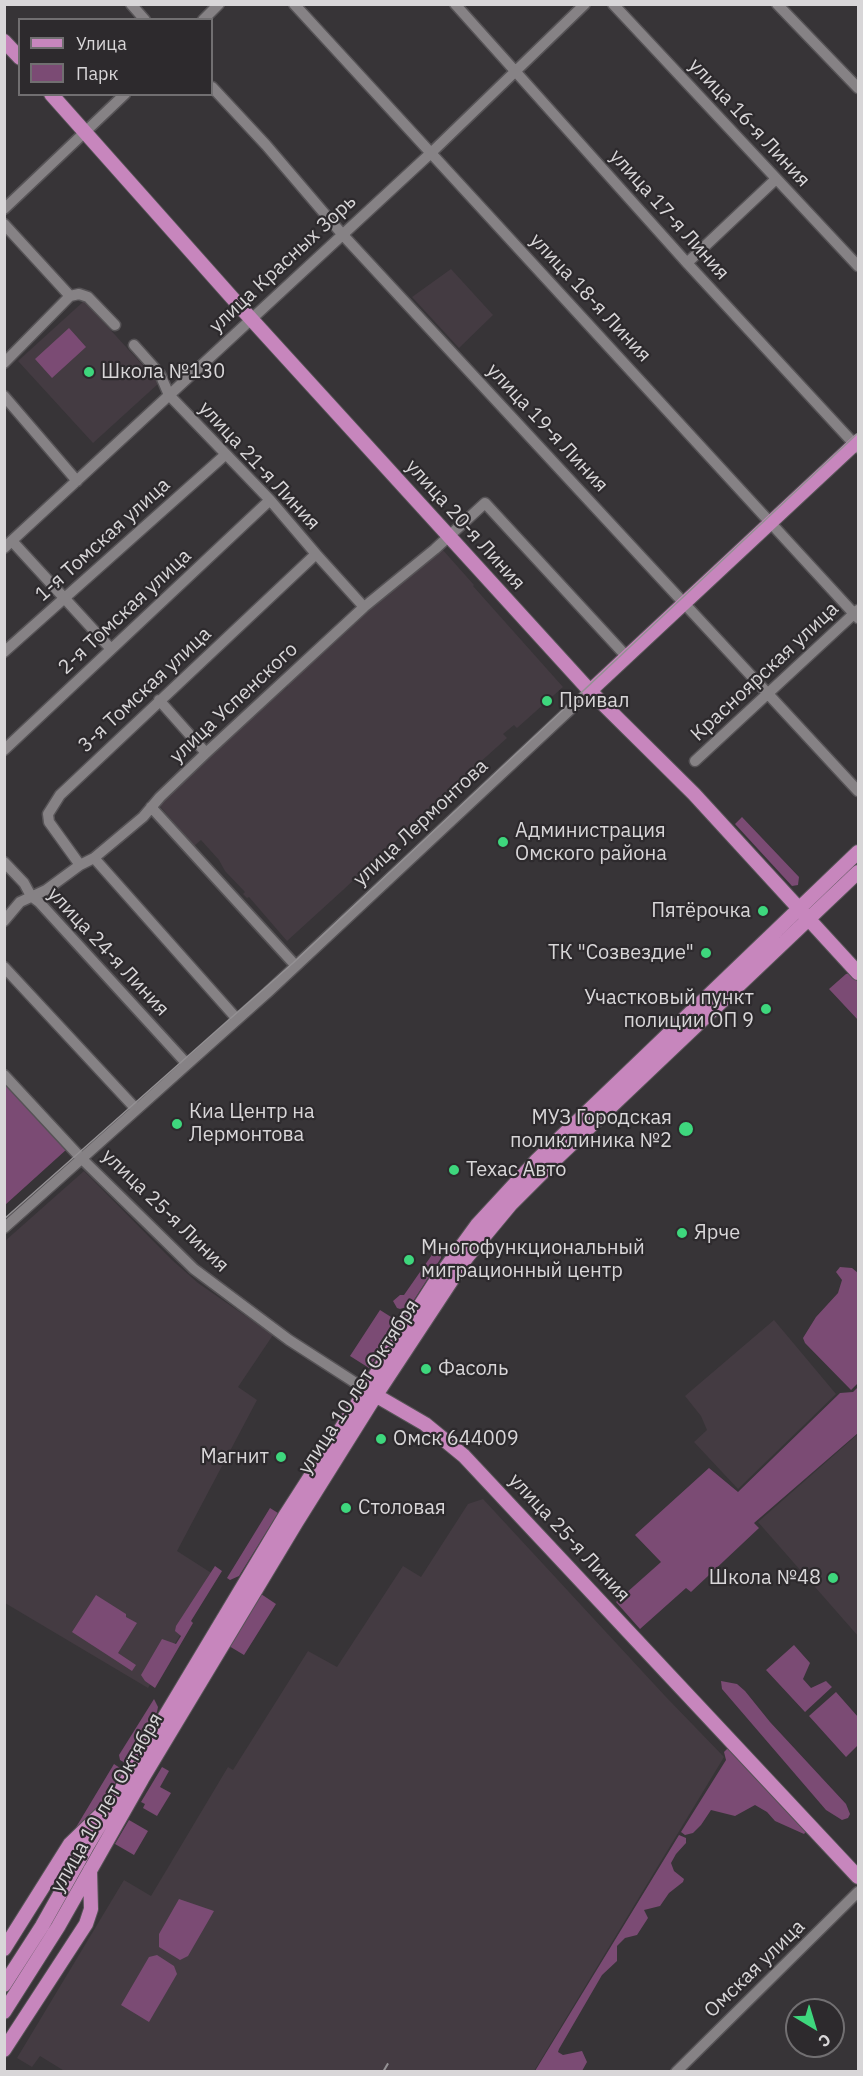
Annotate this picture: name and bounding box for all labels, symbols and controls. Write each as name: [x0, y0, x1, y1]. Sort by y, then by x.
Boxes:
legend: [18, 18, 213, 96]
text: Улица: [76, 32, 127, 55]
street label: улица 16-я Линия: [683, 54, 815, 192]
text: Парк: [76, 62, 118, 85]
street label: улица 17-я Линия: [604, 145, 734, 285]
street label: улица Красных Зорь: [205, 190, 361, 338]
street label: улица 18-я Линия: [524, 229, 656, 367]
street label: улица 19-я Линия: [481, 359, 613, 497]
place label: Школа №130: [101, 360, 225, 384]
marker: Школа №130: [82, 365, 96, 379]
street label: улица 21-я Линия: [193, 397, 325, 535]
street label: улица 20-я Линия: [400, 455, 530, 595]
street label: 1-я Томская улица: [31, 473, 175, 607]
street label: 2-я Томская улица: [54, 544, 196, 680]
street label: Красноярская улица: [686, 597, 844, 747]
street label: 3-я Томская улица: [74, 622, 216, 758]
street label: улица Успенского: [165, 638, 303, 768]
place label: Привал: [559, 689, 629, 713]
marker: Привал: [540, 694, 554, 708]
street label: улица Лермонтова: [349, 754, 493, 892]
place label: Администрация Омского района: [515, 819, 667, 866]
marker: Администрация Омского района: [496, 835, 510, 849]
street label: улица 24-я Линия: [42, 883, 174, 1021]
place label: Пятёрочка: [651, 899, 751, 923]
marker: Пятёрочка: [756, 904, 770, 918]
place label: ТК "Созвездие": [548, 941, 694, 965]
marker: ТК "Созвездие": [699, 946, 713, 960]
place label: Участковый пункт полиции ОП 9: [584, 986, 754, 1033]
marker: Участковый пункт полиции ОП 9: [759, 1002, 773, 1016]
place label: Киа Центр на Лермонтова: [189, 1100, 315, 1147]
place label: МУЗ Городская поликлиника №2: [510, 1106, 672, 1153]
marker: Киа Центр на Лермонтова: [170, 1117, 184, 1131]
marker: МУЗ Городская поликлиника №2: [677, 1120, 695, 1138]
street label: улица 25-я Линия: [97, 1144, 233, 1278]
place label: Техас Авто: [466, 1158, 567, 1182]
marker: Техас Авто: [447, 1163, 461, 1177]
place label: Ярче: [694, 1221, 740, 1245]
marker: Ярче: [675, 1226, 689, 1240]
place label: Многофункциональный миграционный центр: [421, 1236, 645, 1283]
marker: Многофункциональный миграционный центр: [402, 1253, 416, 1267]
street label: улица 10 лет Октября: [293, 1295, 425, 1479]
place label: Фасоль: [438, 1357, 508, 1381]
marker: Фасоль: [419, 1362, 433, 1376]
place label: Омск 644009: [393, 1427, 519, 1451]
marker: Омск 644009: [374, 1432, 388, 1446]
place label: Магнит: [200, 1445, 269, 1469]
marker: Магнит: [274, 1450, 288, 1464]
street label: улица 25-я Линия: [503, 1469, 635, 1607]
place label: Столовая: [358, 1496, 446, 1520]
marker: Столовая: [339, 1501, 353, 1515]
place label: Школа №48: [709, 1566, 821, 1590]
marker: Школа №48: [826, 1571, 840, 1585]
street label: улица 10 лет Октября: [46, 1709, 168, 1897]
street label: Омская улица: [700, 1915, 810, 2023]
north arrow: [785, 1998, 845, 2058]
text: С: [815, 2030, 835, 2052]

